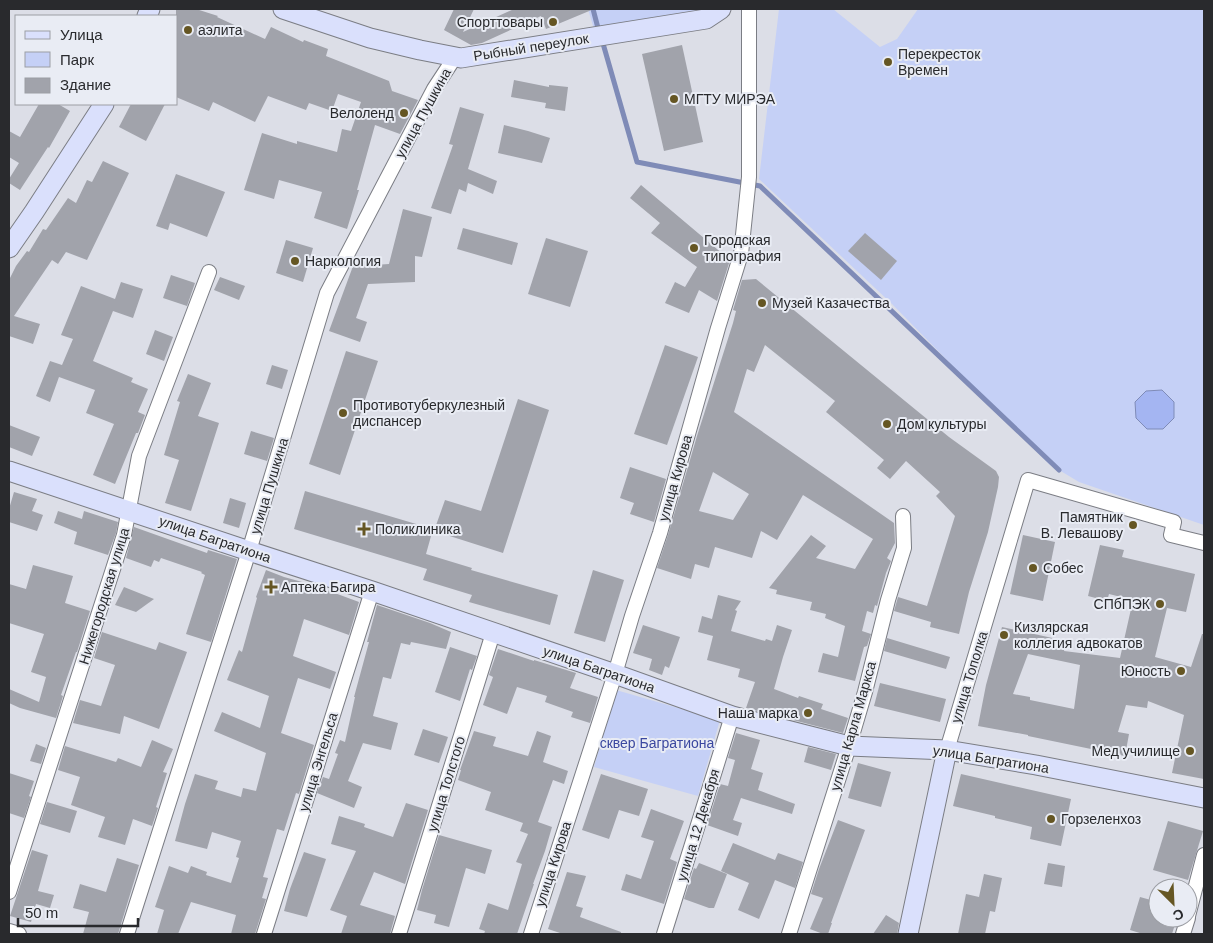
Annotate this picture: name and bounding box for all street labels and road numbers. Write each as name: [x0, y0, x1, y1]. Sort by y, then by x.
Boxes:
street label: Рыбный переулок: [472, 30, 591, 64]
street label: улица Пушкина: [392, 65, 454, 161]
street label: улица Кирова: [655, 433, 695, 523]
street label: улица Пушкина: [247, 436, 291, 536]
street label: улица Багратиона: [157, 512, 273, 566]
street label: Нижегородская улица: [76, 525, 133, 666]
street label: улица Тополка: [947, 629, 991, 725]
street label: улица Багратиона: [541, 642, 657, 696]
street label: улица Карла Маркса: [827, 659, 879, 793]
street label: улица Энгельса: [295, 710, 341, 813]
street label: улица Толстого: [424, 734, 468, 834]
street label: улица Багратиона: [932, 742, 1050, 776]
street label: улица 12 Декабря: [673, 767, 723, 883]
street label: улица Кирова: [532, 819, 574, 909]

